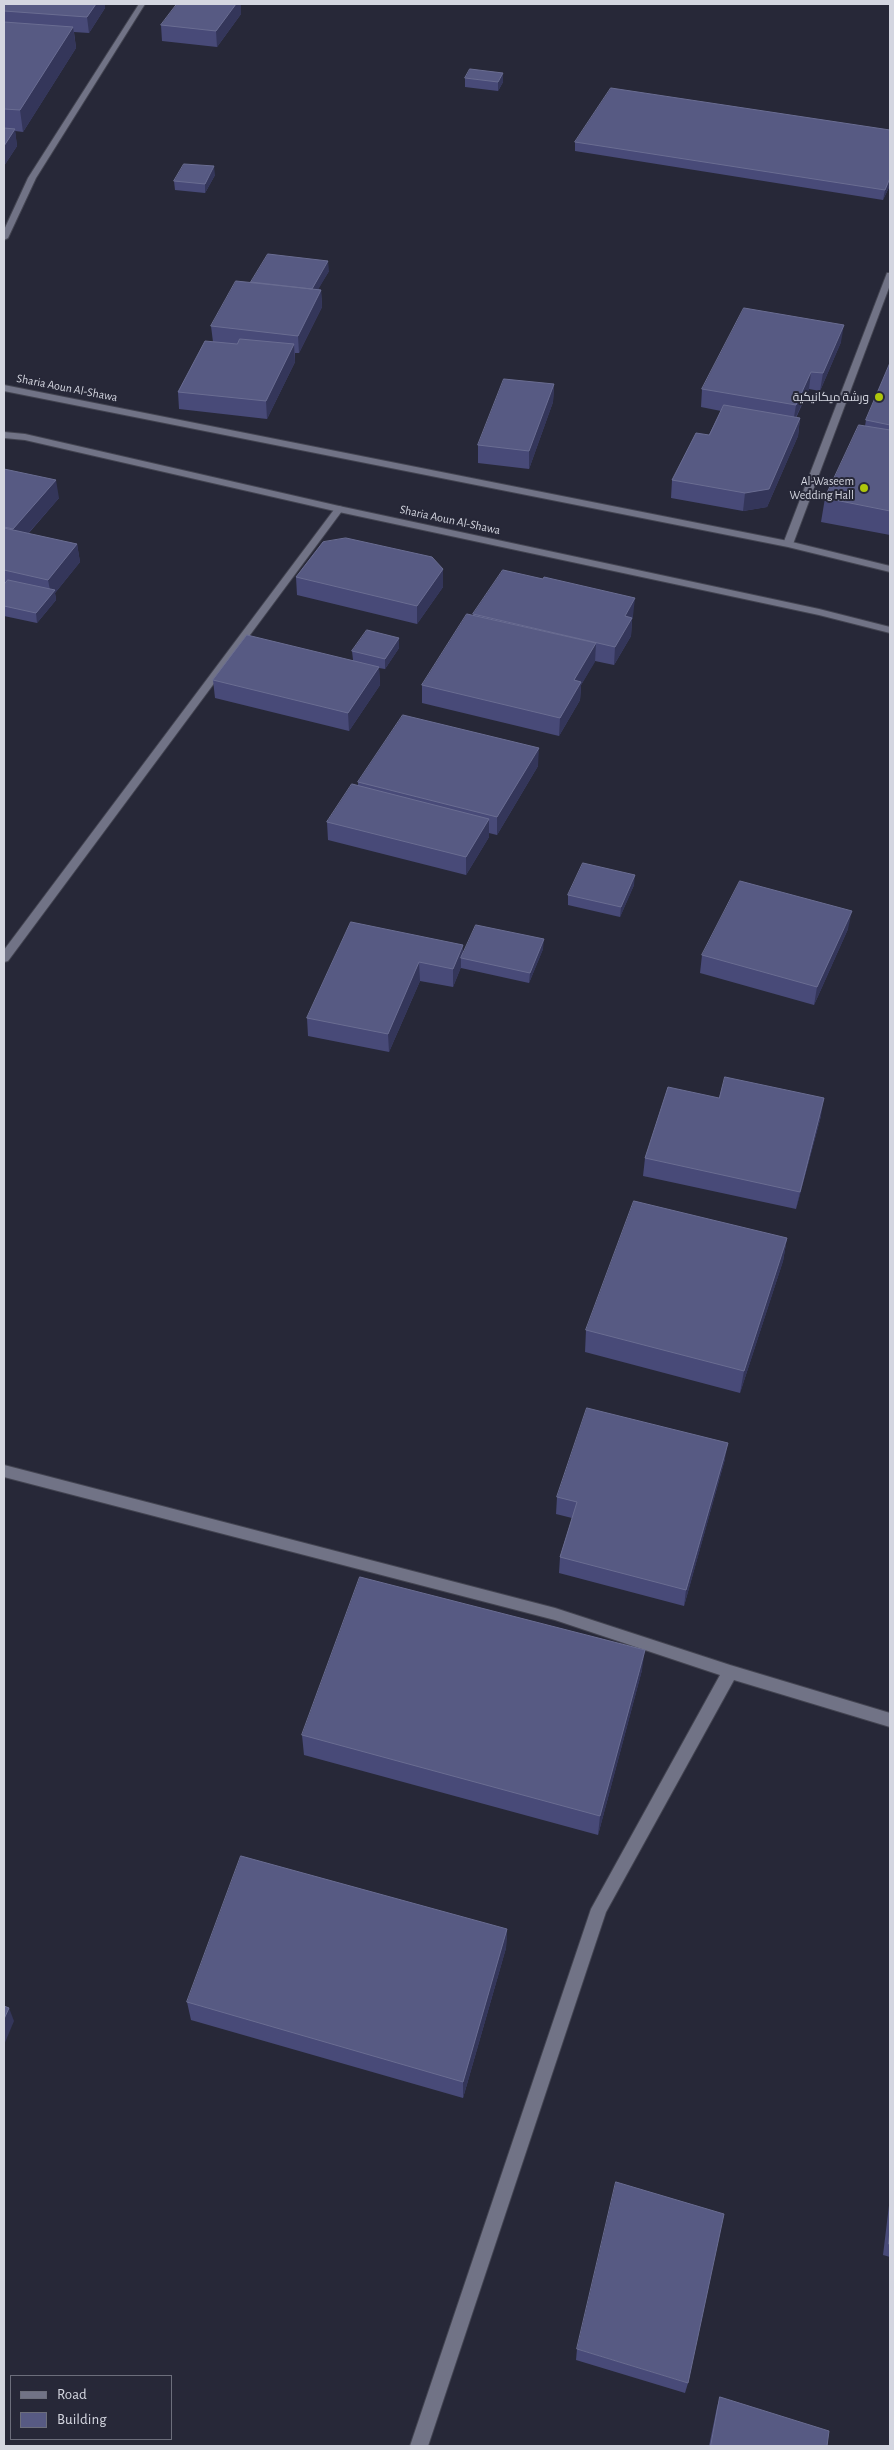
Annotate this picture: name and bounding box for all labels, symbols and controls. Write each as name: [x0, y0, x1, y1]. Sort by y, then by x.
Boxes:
street label: Sharia Aoun Al-Shawa: [15, 371, 119, 405]
place label: ورشة ميكانيكية: [793, 390, 869, 404]
marker: ورشة ميكانيكية: [873, 391, 885, 403]
place label: Al-Waseem Wedding Hall: [789, 474, 854, 502]
marker: Al-Waseem Wedding Hall: [858, 482, 870, 494]
street label: Sharia Aoun Al-Shawa: [398, 502, 502, 538]
legend: [10, 2375, 172, 2440]
text: Road: [57, 2387, 87, 2402]
text: Building: [57, 2412, 107, 2427]

